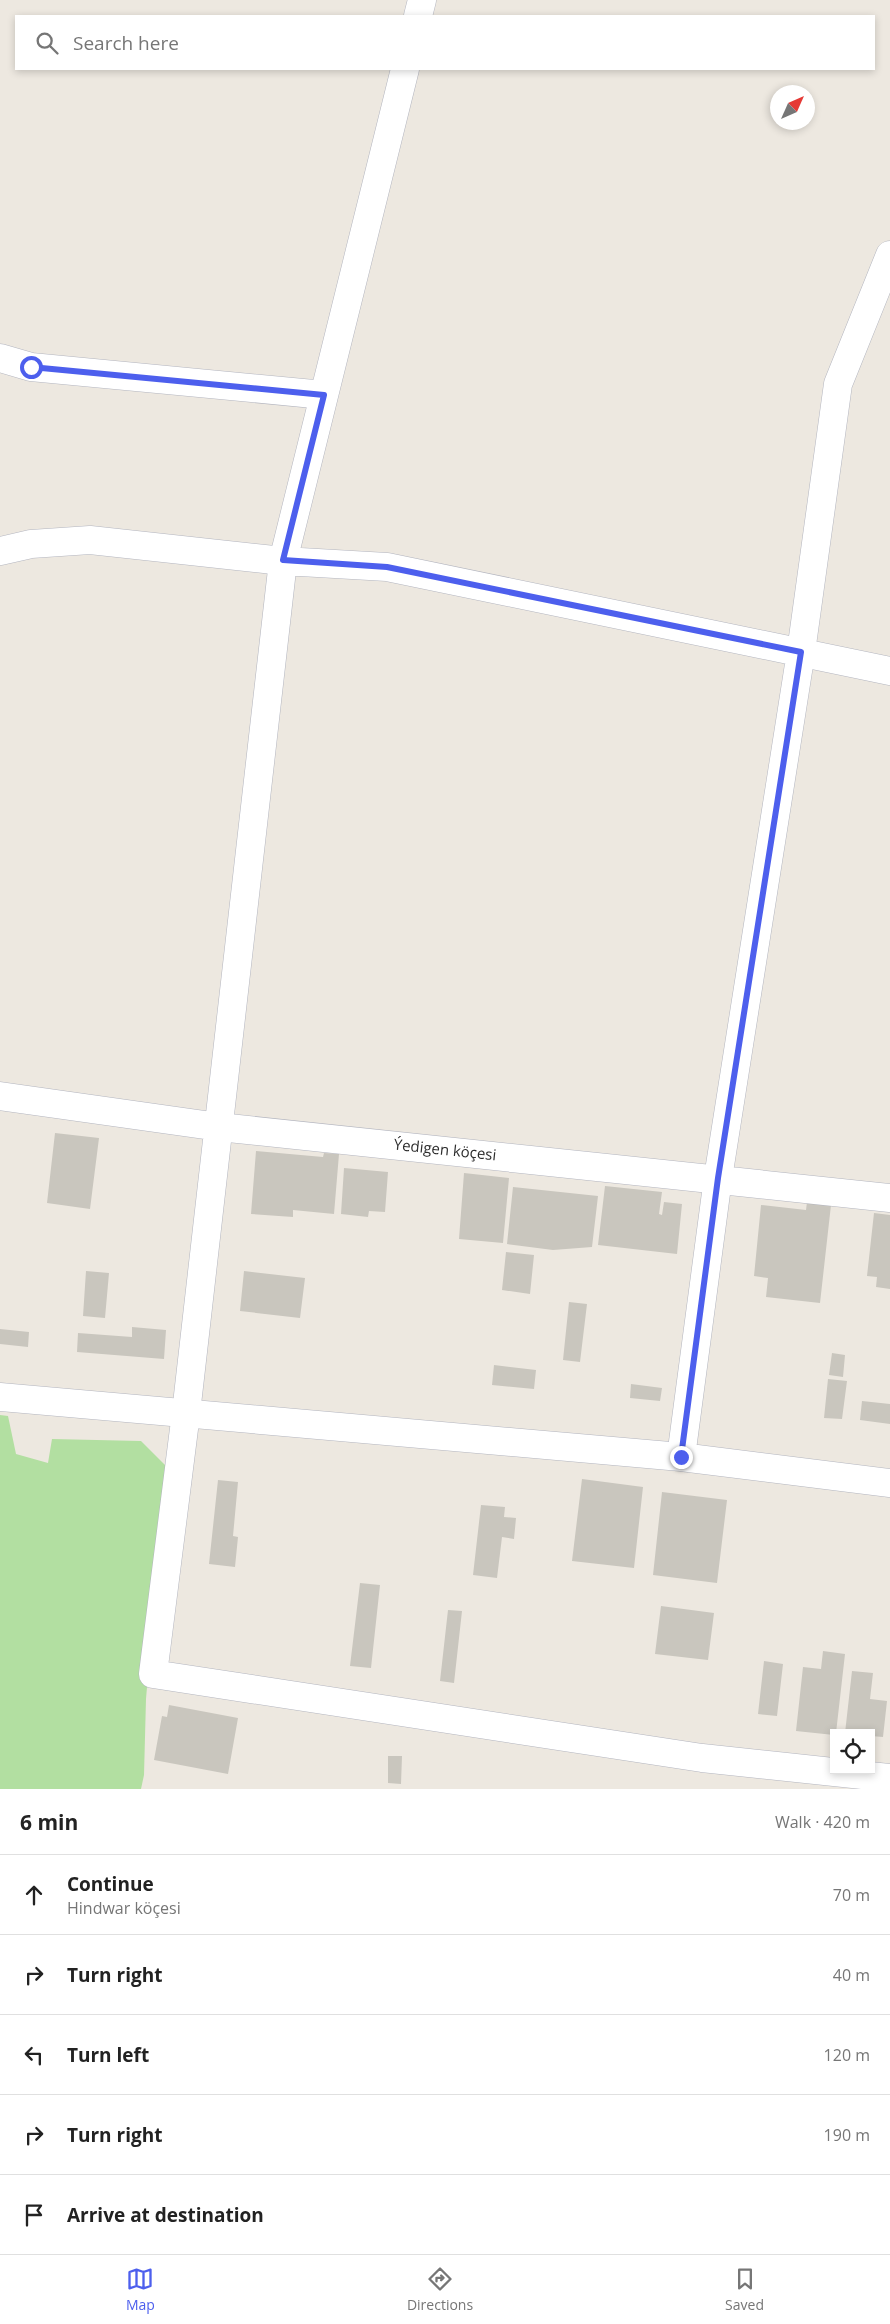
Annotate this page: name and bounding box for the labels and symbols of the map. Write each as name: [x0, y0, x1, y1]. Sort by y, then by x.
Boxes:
north arrow: [770, 85, 815, 130]
route start: [20, 356, 43, 379]
street label: Ýedigen köçesi: [393, 1134, 497, 1164]
route end: [670, 1446, 693, 1469]

